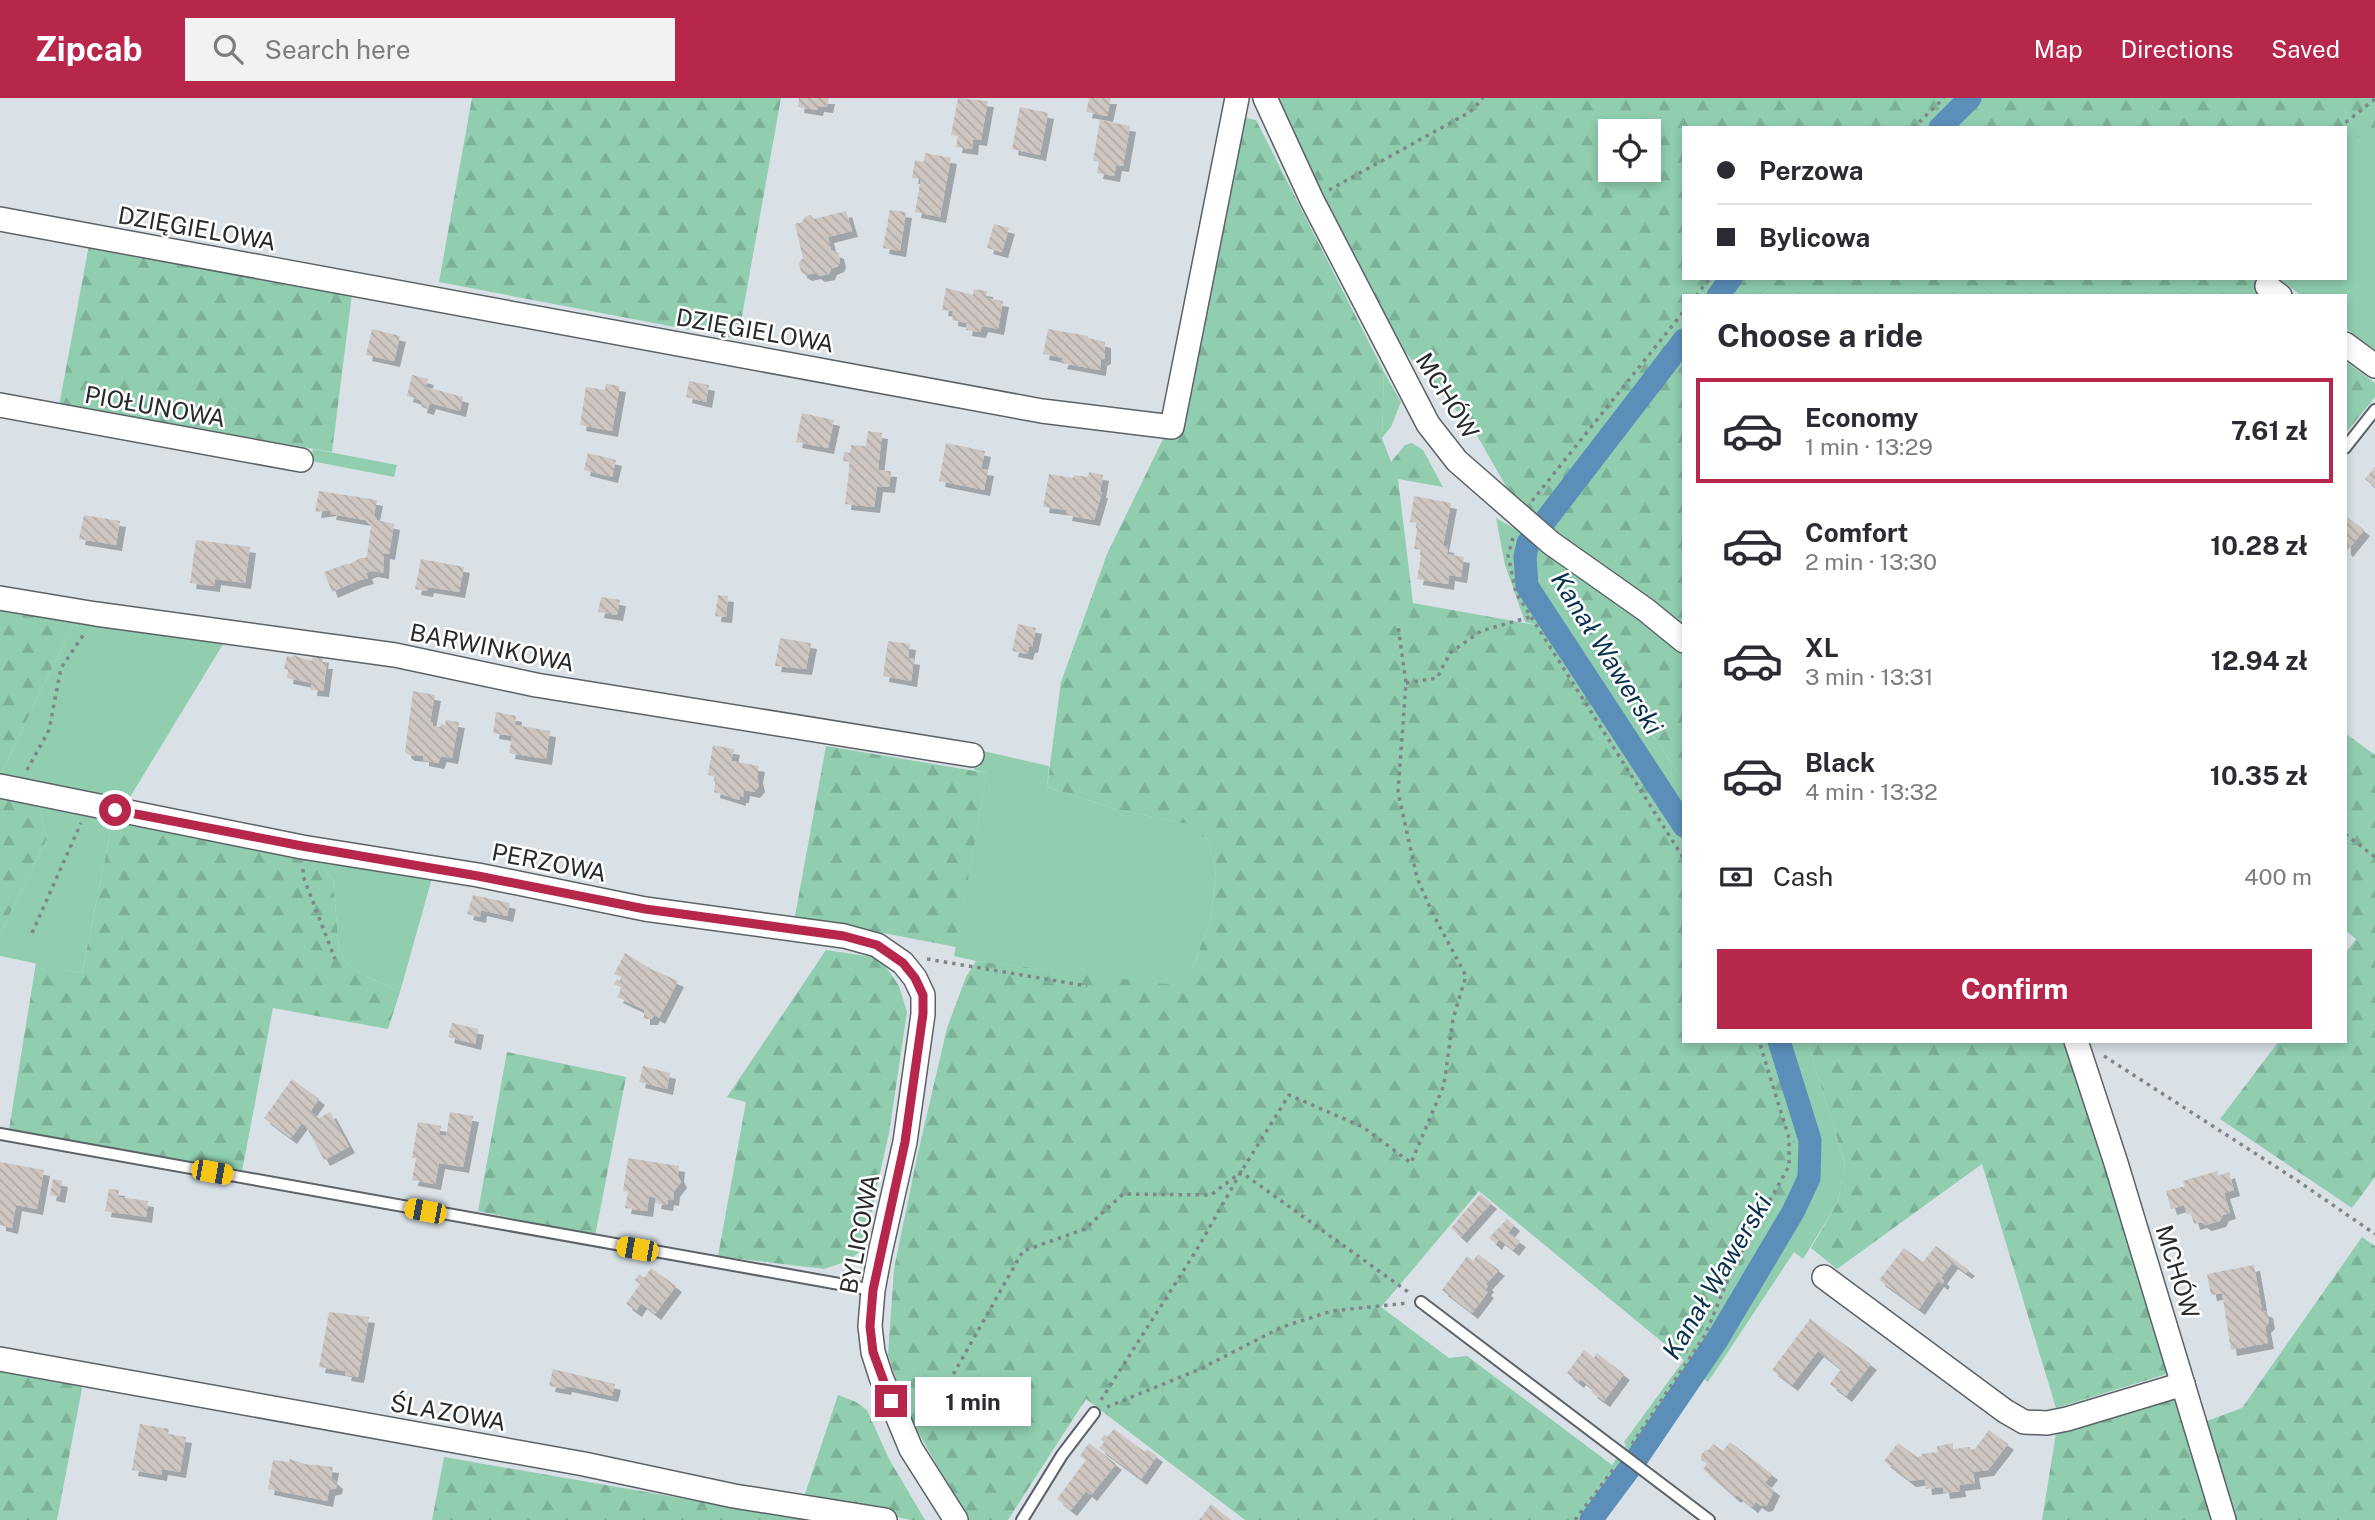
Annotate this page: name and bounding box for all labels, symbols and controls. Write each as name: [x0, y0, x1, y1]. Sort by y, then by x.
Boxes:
search box: [185, 18, 675, 81]
text: Zipcab: [35, 30, 143, 68]
icon: search: [209, 30, 247, 68]
text: Search here: [265, 34, 411, 65]
text: Map: [2034, 35, 2083, 63]
text: Directions: [2121, 35, 2233, 63]
text: Saved: [2271, 35, 2340, 63]
map controls: [1598, 119, 1661, 182]
button: locate: [1598, 119, 1661, 182]
text: Perzowa: [1759, 155, 1863, 186]
street label: DZIĘGIELOWA: [116, 200, 278, 256]
text: Bylicowa: [1759, 222, 1870, 253]
street label: DZIĘGIELOWA: [674, 302, 836, 358]
text: Choose a ride: [1717, 317, 1923, 354]
street label: MCHÓW: [1410, 347, 1485, 444]
street label: PIOŁUNOWA: [83, 380, 228, 432]
icon: car: [1721, 399, 1784, 462]
text: Economy: [1805, 402, 1918, 433]
text: 7.61 zł: [2231, 415, 2308, 446]
text: 1 min · 13:29: [1805, 433, 1933, 460]
icon: car: [1721, 514, 1784, 577]
text: Comfort: [1805, 517, 1908, 548]
text: 10.28 zł: [2210, 530, 2308, 561]
text: 2 min · 13:30: [1805, 548, 1937, 575]
water label: Kanał Wawerski: [1545, 566, 1670, 740]
street label: BARWINKOWA: [407, 617, 577, 677]
icon: car: [1721, 629, 1784, 692]
text: XL: [1805, 632, 1839, 663]
text: 12.94 zł: [2211, 645, 2308, 676]
text: 3 min · 13:31: [1805, 663, 1933, 690]
icon: car: [1721, 744, 1784, 807]
text: Black: [1805, 747, 1875, 778]
text: 10.35 zł: [2210, 760, 2308, 791]
text: 4 min · 13:32: [1805, 778, 1938, 805]
route start: [99, 794, 131, 826]
street label: PERZOWA: [489, 837, 609, 887]
icon: cash: [1717, 858, 1755, 896]
text: Cash: [1773, 861, 1833, 892]
text: 400 m: [2244, 863, 2312, 890]
button: Confirm: [1717, 949, 2312, 1029]
car: [190, 1158, 235, 1186]
street label: BYLICOWA: [834, 1172, 884, 1296]
water label: Kanał Wawerski: [1655, 1188, 1778, 1365]
car: [403, 1197, 448, 1225]
street label: MCHÓW: [2150, 1222, 2205, 1322]
car: [615, 1235, 660, 1263]
callout: 1 min: [916, 1376, 1031, 1426]
route end: [875, 1385, 907, 1417]
street label: ŚLAZOWA: [388, 1388, 508, 1436]
text: 1 min: [945, 1388, 1001, 1415]

